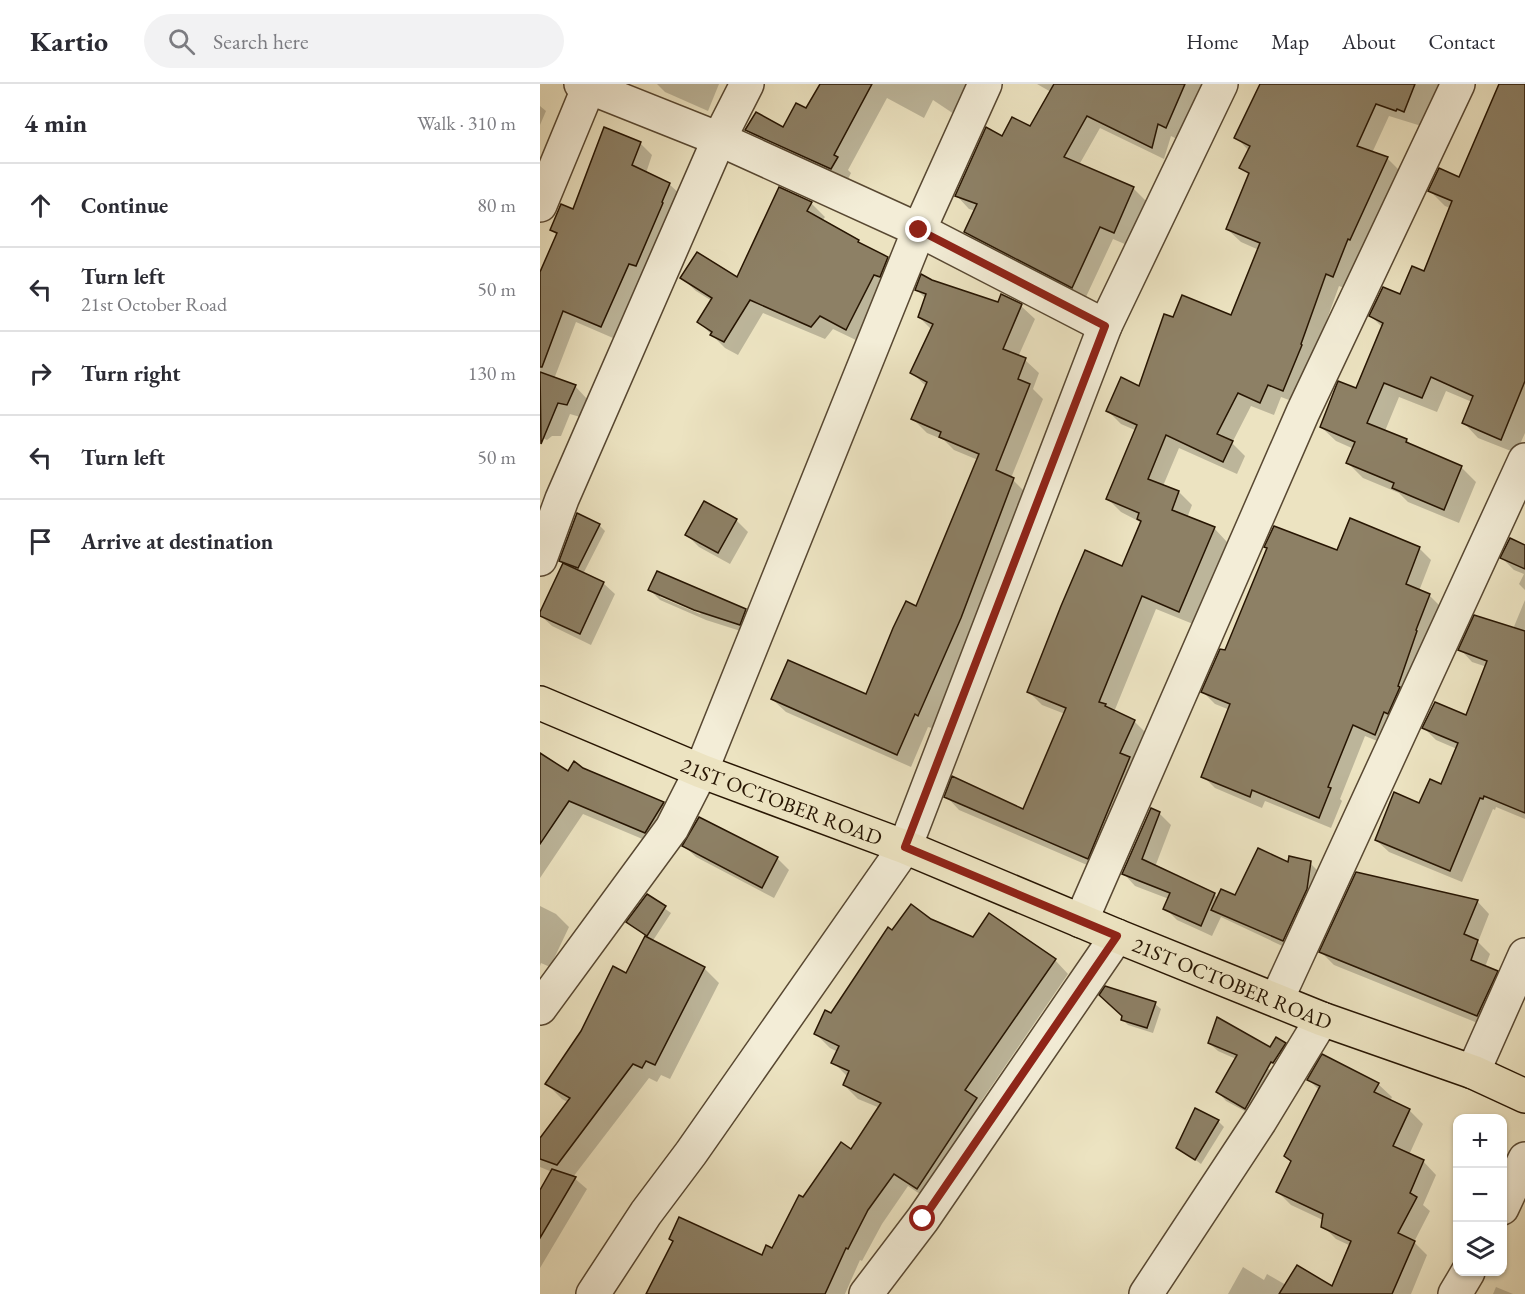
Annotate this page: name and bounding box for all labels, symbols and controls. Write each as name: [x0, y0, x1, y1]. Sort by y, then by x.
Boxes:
search box: [144, 14, 564, 68]
text: Kartio: [30, 23, 108, 59]
icon: search: [165, 25, 198, 58]
text: Search here: [213, 27, 309, 56]
text: Home: [1186, 28, 1238, 55]
text: Map: [1271, 28, 1309, 55]
text: About: [1342, 28, 1395, 55]
text: Contact: [1428, 28, 1495, 55]
text: 4 min: [24, 106, 87, 140]
text: Walk · 310 m: [417, 110, 516, 136]
icon: ahead: [24, 189, 57, 222]
text: Continue: [81, 191, 168, 220]
text: 80 m: [477, 192, 516, 218]
route end: [905, 216, 931, 242]
text: Turn left: [81, 262, 165, 291]
icon: left: [24, 273, 57, 306]
text: 50 m: [477, 276, 516, 302]
text: 21st October Road: [81, 291, 227, 317]
icon: right: [24, 357, 57, 390]
text: Turn right: [81, 359, 180, 388]
text: 130 m: [468, 360, 516, 386]
icon: left: [24, 441, 57, 474]
text: Turn left: [81, 443, 165, 472]
text: 50 m: [477, 444, 516, 470]
icon: arrive: [24, 525, 57, 558]
text: Arrive at destination: [81, 527, 273, 556]
street label: 21ST OCTOBER ROAD: [677, 751, 886, 851]
street label: 21ST OCTOBER ROAD: [1129, 930, 1336, 1035]
map controls: [1453, 1114, 1507, 1276]
button: +: [1453, 1114, 1507, 1168]
button: −: [1453, 1168, 1507, 1222]
route start: [909, 1205, 935, 1231]
button: layers: [1453, 1222, 1507, 1276]

